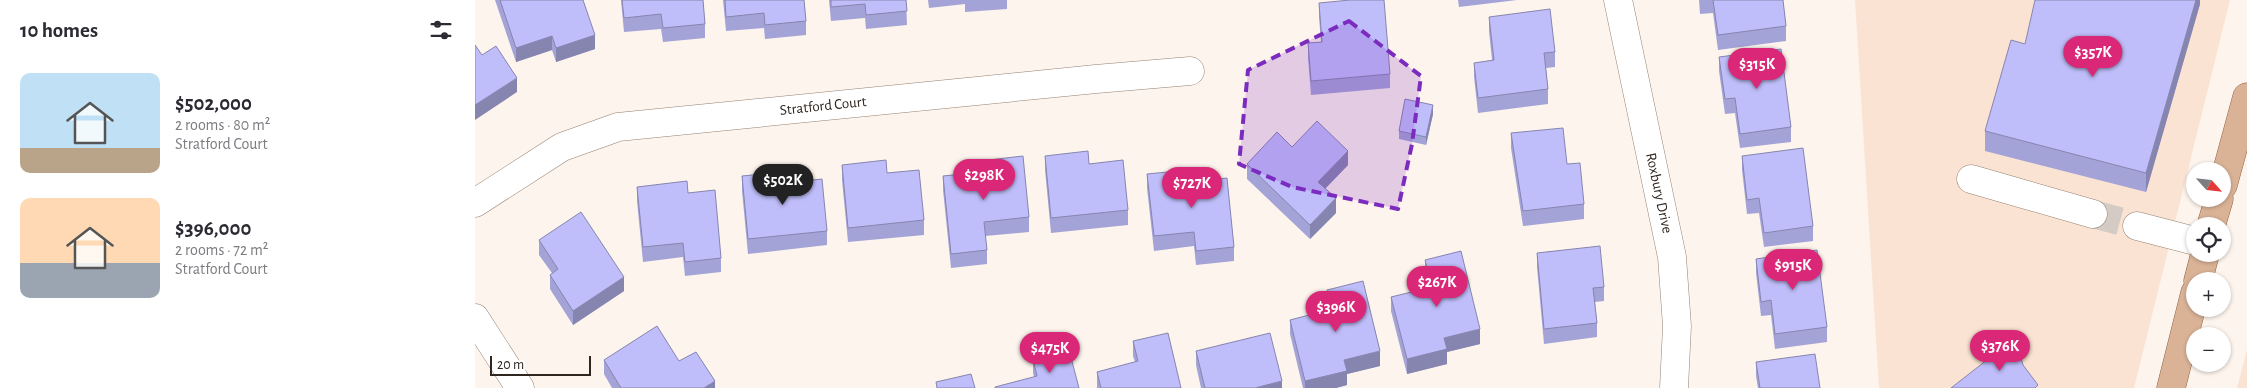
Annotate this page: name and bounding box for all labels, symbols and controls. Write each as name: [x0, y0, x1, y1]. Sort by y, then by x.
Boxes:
icon: filters: [427, 16, 455, 44]
text: 10 homes: [20, 20, 98, 41]
pin: $357K: [2058, 36, 2128, 78]
text: $357K: [2074, 44, 2112, 60]
pin: $315K: [1722, 48, 1792, 90]
text: $315K: [1739, 56, 1775, 72]
icon: home: [60, 93, 120, 153]
text: $502,000: [175, 93, 252, 114]
street label: Stratford Court: [779, 94, 867, 118]
text: 2 rooms · 80 m²: [175, 117, 270, 133]
text: Stratford Court: [175, 136, 268, 152]
street label: Roxbury Drive: [1643, 151, 1675, 235]
pin: $298K: [949, 158, 1019, 201]
north arrow: [2186, 162, 2231, 208]
map controls: [2186, 162, 2231, 372]
pin: $502K: [748, 164, 818, 206]
pin: $727K: [1157, 166, 1227, 209]
text: $298K: [964, 167, 1004, 183]
text: $502K: [763, 172, 803, 188]
text: $727K: [1173, 175, 1211, 191]
button: locate: [2186, 217, 2231, 262]
icon: home: [60, 218, 120, 278]
text: $396,000: [175, 218, 251, 239]
text: 2 rooms · 72 m²: [175, 242, 268, 258]
pin: $915K: [1758, 248, 1828, 291]
text: $915K: [1775, 257, 1811, 273]
text: Stratford Court: [175, 261, 268, 277]
pin: $267K: [1402, 266, 1472, 308]
button: +: [2186, 272, 2231, 317]
text: $267K: [1418, 274, 1456, 290]
pin: $396K: [1301, 290, 1371, 333]
text: $396K: [1317, 299, 1355, 315]
button: −: [2186, 327, 2231, 372]
pin: $376K: [1965, 330, 2035, 372]
pin: $475K: [1015, 332, 1085, 374]
text: $376K: [1981, 338, 2019, 354]
text: $475K: [1031, 340, 1069, 356]
scale bar: [490, 353, 591, 376]
text: 20 m: [497, 358, 524, 372]

